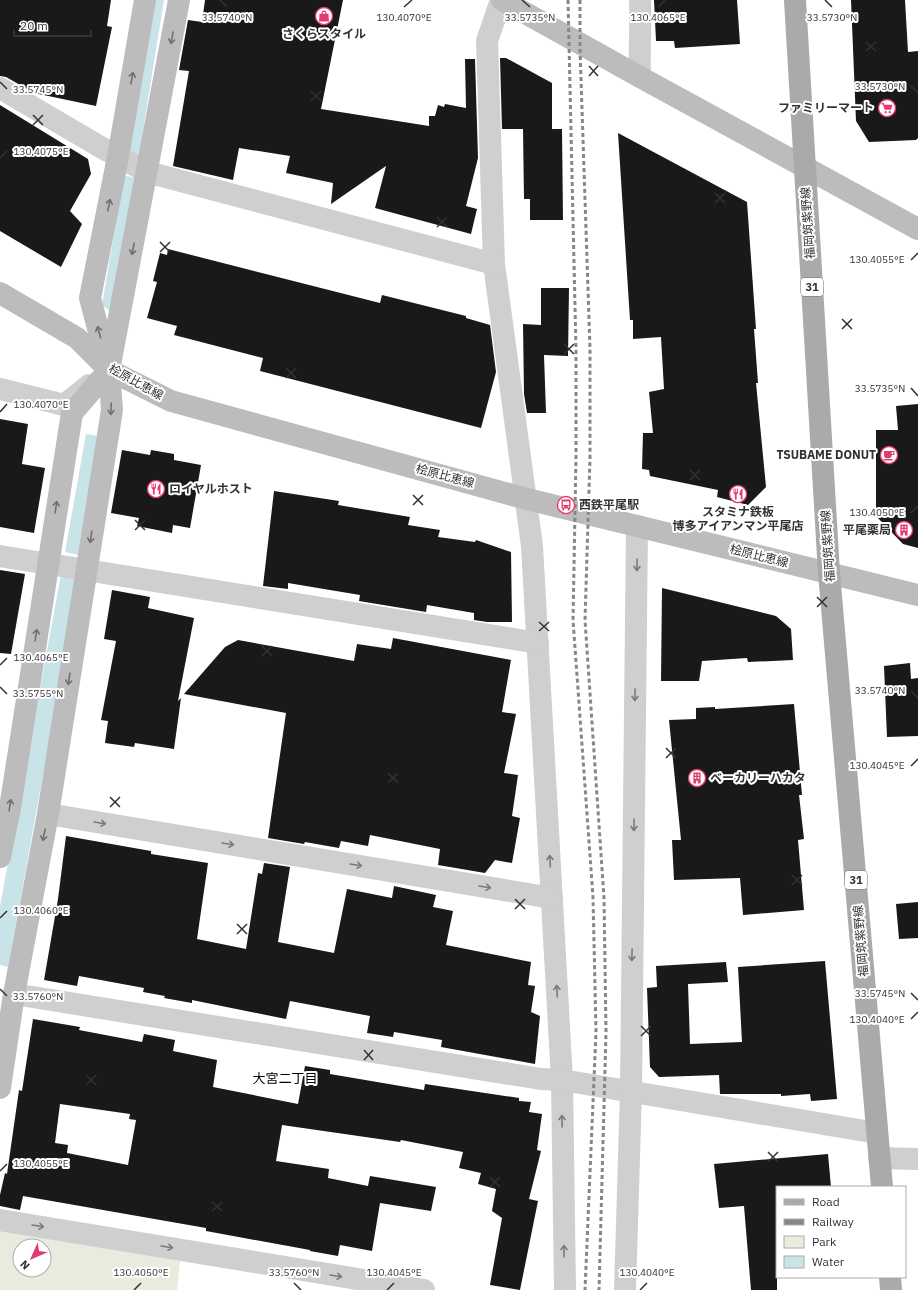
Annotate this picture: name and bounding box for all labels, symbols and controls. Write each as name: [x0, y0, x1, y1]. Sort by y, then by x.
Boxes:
shop icon: さくらスタイル: [314, 6, 334, 26]
text: 33.5740°N: [202, 11, 252, 24]
text: 130.4070°E: [376, 11, 432, 24]
text: 33.5735°N: [505, 11, 555, 24]
text: 130.4065°E: [630, 11, 686, 24]
text: 33.5730°N: [807, 11, 857, 24]
scale bar: [14, 12, 91, 38]
text: 20 m: [20, 18, 48, 33]
place label: さくらスタイル: [282, 26, 366, 41]
one-way arrow: [168, 31, 176, 44]
one-way arrow: [128, 71, 136, 84]
text: 33.5730°N: [855, 80, 905, 93]
text: 33.5745°N: [13, 83, 63, 96]
supermarket icon: ファミリーマート: [877, 98, 897, 118]
place label: ファミリーマート: [778, 100, 874, 115]
text: 130.4075°E: [13, 145, 69, 158]
street label: 福岡筑紫野線: [798, 187, 817, 259]
one-way arrow: [105, 199, 113, 212]
one-way arrow: [128, 242, 136, 255]
text: 130.4055°E: [849, 253, 905, 266]
road number: 31: [801, 278, 823, 296]
one-way arrow: [95, 326, 102, 339]
street label: 桧原比恵線: [106, 360, 166, 403]
text: 33.5735°N: [855, 382, 905, 395]
text: 130.4070°E: [13, 398, 69, 411]
one-way arrow: [107, 402, 115, 415]
cafe icon: TSUBAME DONUT: [879, 445, 899, 465]
place label: TSUBAME DONUT: [776, 447, 876, 462]
street label: 桧原比恵線: [414, 461, 476, 491]
restaurant icon: ロイヤルホスト: [146, 479, 166, 499]
place label: ロイヤルホスト: [169, 481, 253, 496]
restaurant icon: スタミナ鉄板 博多アイアンマン平尾店: [728, 484, 748, 504]
bus stop icon: 西鉄平尾駅: [556, 495, 576, 515]
place label: 西鉄平尾駅: [579, 497, 639, 512]
one-way arrow: [52, 501, 60, 514]
place label: スタミナ鉄板 博多アイアンマン平尾店: [673, 504, 803, 533]
text: 130.4050°E: [849, 506, 905, 519]
street label: 福岡筑紫野線: [818, 510, 837, 582]
building icon: 平尾薬局: [894, 520, 914, 540]
place label: 平尾薬局: [843, 522, 891, 537]
one-way arrow: [87, 530, 95, 543]
street label: 桧原比恵線: [728, 541, 790, 570]
one-way arrow: [633, 558, 641, 571]
one-way arrow: [32, 629, 40, 642]
text: 130.4065°E: [13, 651, 69, 664]
one-way arrow: [65, 673, 73, 686]
text: 33.5740°N: [855, 684, 905, 697]
text: 33.5755°N: [13, 687, 63, 700]
one-way arrow: [631, 688, 639, 701]
text: 130.4045°E: [849, 759, 905, 772]
building icon: ベーカリーハカタ: [687, 768, 707, 788]
place label: ベーカリーハカタ: [710, 770, 806, 785]
one-way arrow: [6, 799, 14, 812]
one-way arrow: [630, 818, 638, 831]
one-way arrow: [93, 819, 106, 827]
one-way arrow: [39, 829, 47, 842]
one-way arrow: [221, 840, 234, 848]
one-way arrow: [547, 855, 554, 868]
one-way arrow: [350, 862, 363, 870]
road number: 31: [845, 871, 867, 889]
one-way arrow: [478, 883, 491, 891]
text: 130.4060°E: [13, 904, 69, 917]
street label: 福岡筑紫野線: [850, 905, 871, 978]
one-way arrow: [628, 948, 636, 961]
one-way arrow: [553, 985, 561, 998]
text: 33.5745°N: [855, 987, 905, 1000]
text: 33.5760°N: [13, 990, 63, 1003]
text: 130.4040°E: [849, 1013, 905, 1026]
district label: 大宮二丁目: [252, 1070, 318, 1087]
one-way arrow: [558, 1115, 566, 1128]
text: 130.4055°E: [13, 1157, 69, 1170]
legend: [776, 1186, 906, 1278]
text: Road: [812, 1194, 840, 1209]
text: Railway: [812, 1214, 854, 1229]
one-way arrow: [32, 1222, 45, 1230]
text: Park: [812, 1234, 837, 1249]
north arrow: [12, 1238, 52, 1278]
one-way arrow: [160, 1244, 173, 1252]
one-way arrow: [560, 1245, 568, 1258]
text: Water: [812, 1254, 845, 1269]
text: N: [17, 1257, 33, 1273]
text: 130.4050°E: [113, 1266, 169, 1279]
text: 33.5760°N: [269, 1266, 319, 1279]
text: 130.4045°E: [366, 1266, 422, 1279]
text: 130.4040°E: [619, 1266, 675, 1279]
one-way arrow: [330, 1272, 343, 1280]

